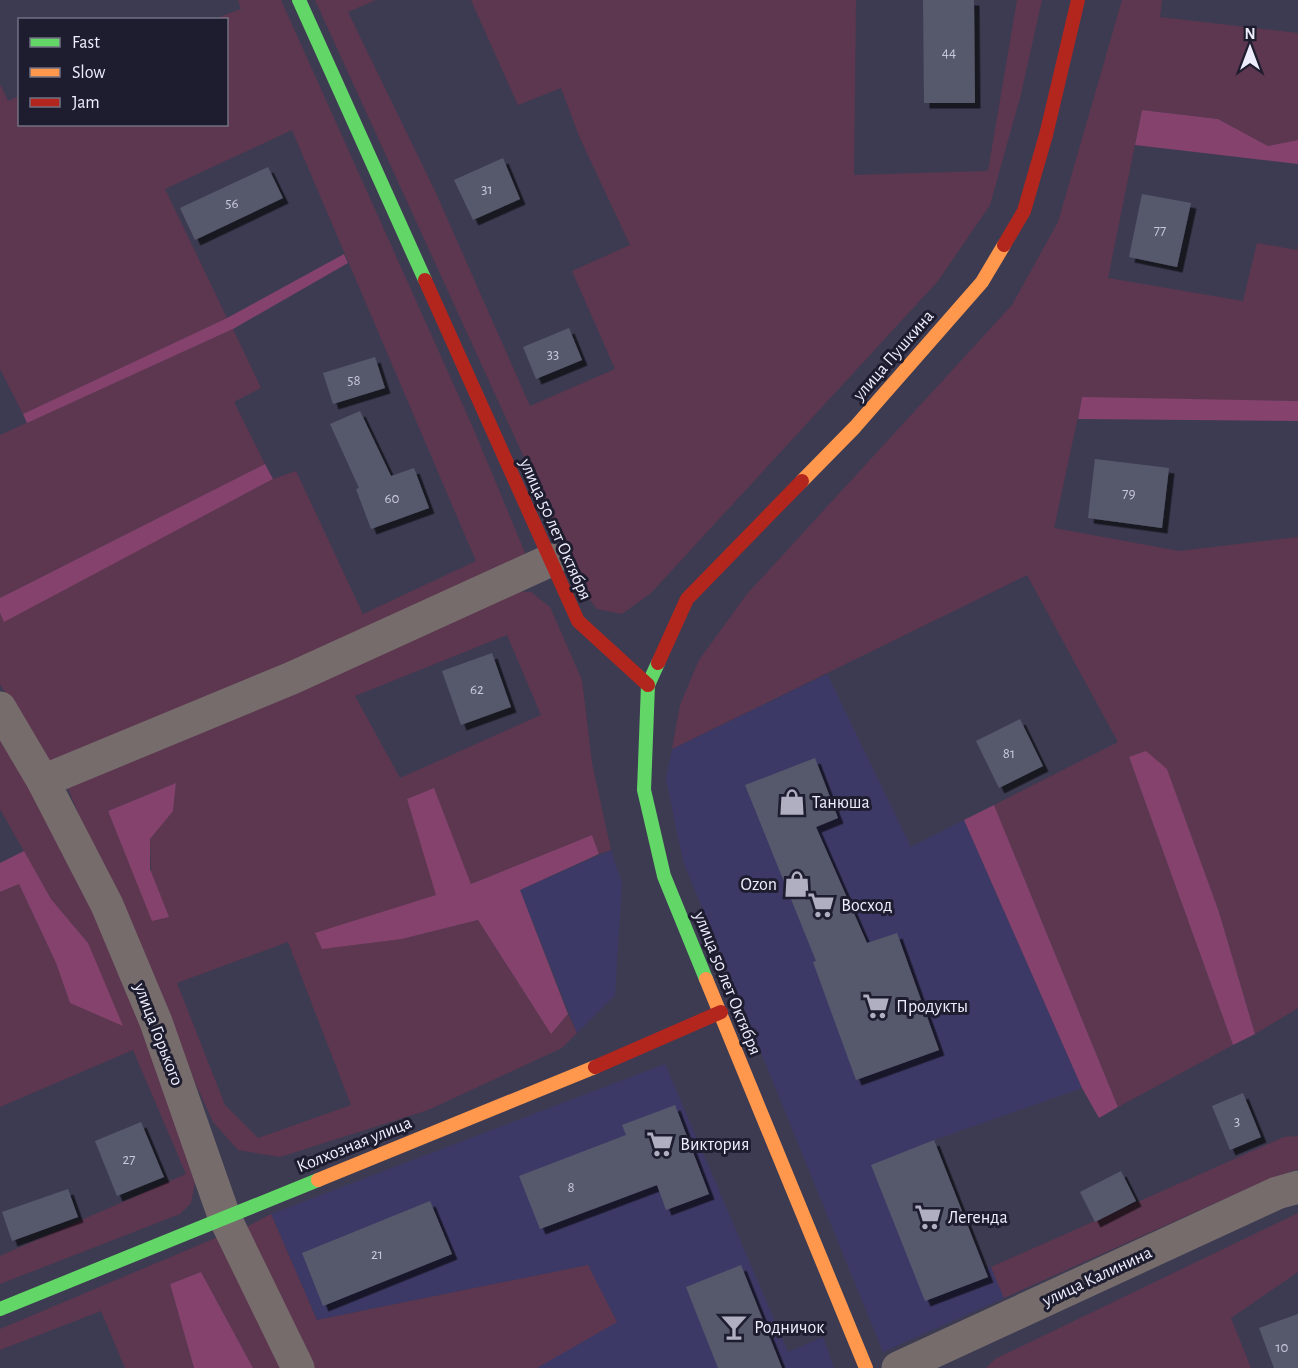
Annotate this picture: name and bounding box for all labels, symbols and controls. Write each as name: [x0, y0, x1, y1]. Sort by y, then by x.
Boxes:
legend: [18, 18, 228, 126]
north arrow: [1220, 18, 1280, 78]
text: N: [1244, 26, 1256, 42]
text: Fast: [72, 34, 100, 52]
house number: 44: [942, 45, 956, 60]
text: Slow: [72, 64, 105, 82]
text: Jam: [72, 94, 100, 112]
house number: 31: [481, 182, 493, 197]
house number: 56: [225, 196, 239, 211]
house number: 77: [1154, 223, 1166, 238]
street label: улица Пушкина: [849, 307, 938, 405]
house number: 33: [547, 347, 559, 362]
house number: 58: [347, 373, 361, 388]
street label: улица 50 лет Октября: [515, 455, 595, 603]
house number: 79: [1122, 486, 1136, 501]
house number: 60: [385, 491, 400, 506]
house number: 62: [470, 682, 484, 697]
house number: 81: [1003, 746, 1015, 761]
shop icon: Танюша: [777, 787, 807, 817]
place label: Танюша: [812, 794, 870, 812]
shop icon: Ozon: [782, 869, 812, 899]
place label: Ozon: [740, 876, 777, 894]
supermarket icon: Восход: [806, 890, 836, 920]
place label: Восход: [841, 897, 892, 915]
street label: улица 50 лет Октября: [690, 908, 765, 1058]
street label: улица Горького: [130, 980, 186, 1088]
supermarket icon: Продукты: [861, 991, 891, 1021]
place label: Продукты: [896, 998, 968, 1016]
street label: Колхозная улица: [294, 1114, 414, 1176]
house number: 3: [1234, 1114, 1240, 1129]
supermarket icon: Виктория: [645, 1129, 675, 1159]
place label: Виктория: [680, 1136, 749, 1154]
house number: 27: [122, 1152, 136, 1167]
house number: 8: [567, 1180, 575, 1195]
supermarket icon: Легенда: [913, 1202, 943, 1232]
place label: Легенда: [948, 1209, 1008, 1227]
street label: улица Калинина: [1039, 1244, 1155, 1311]
house number: 21: [371, 1247, 383, 1262]
bar icon: Родничок: [719, 1312, 749, 1342]
place label: Родничок: [754, 1319, 825, 1337]
house number: 10: [1275, 1340, 1289, 1355]

